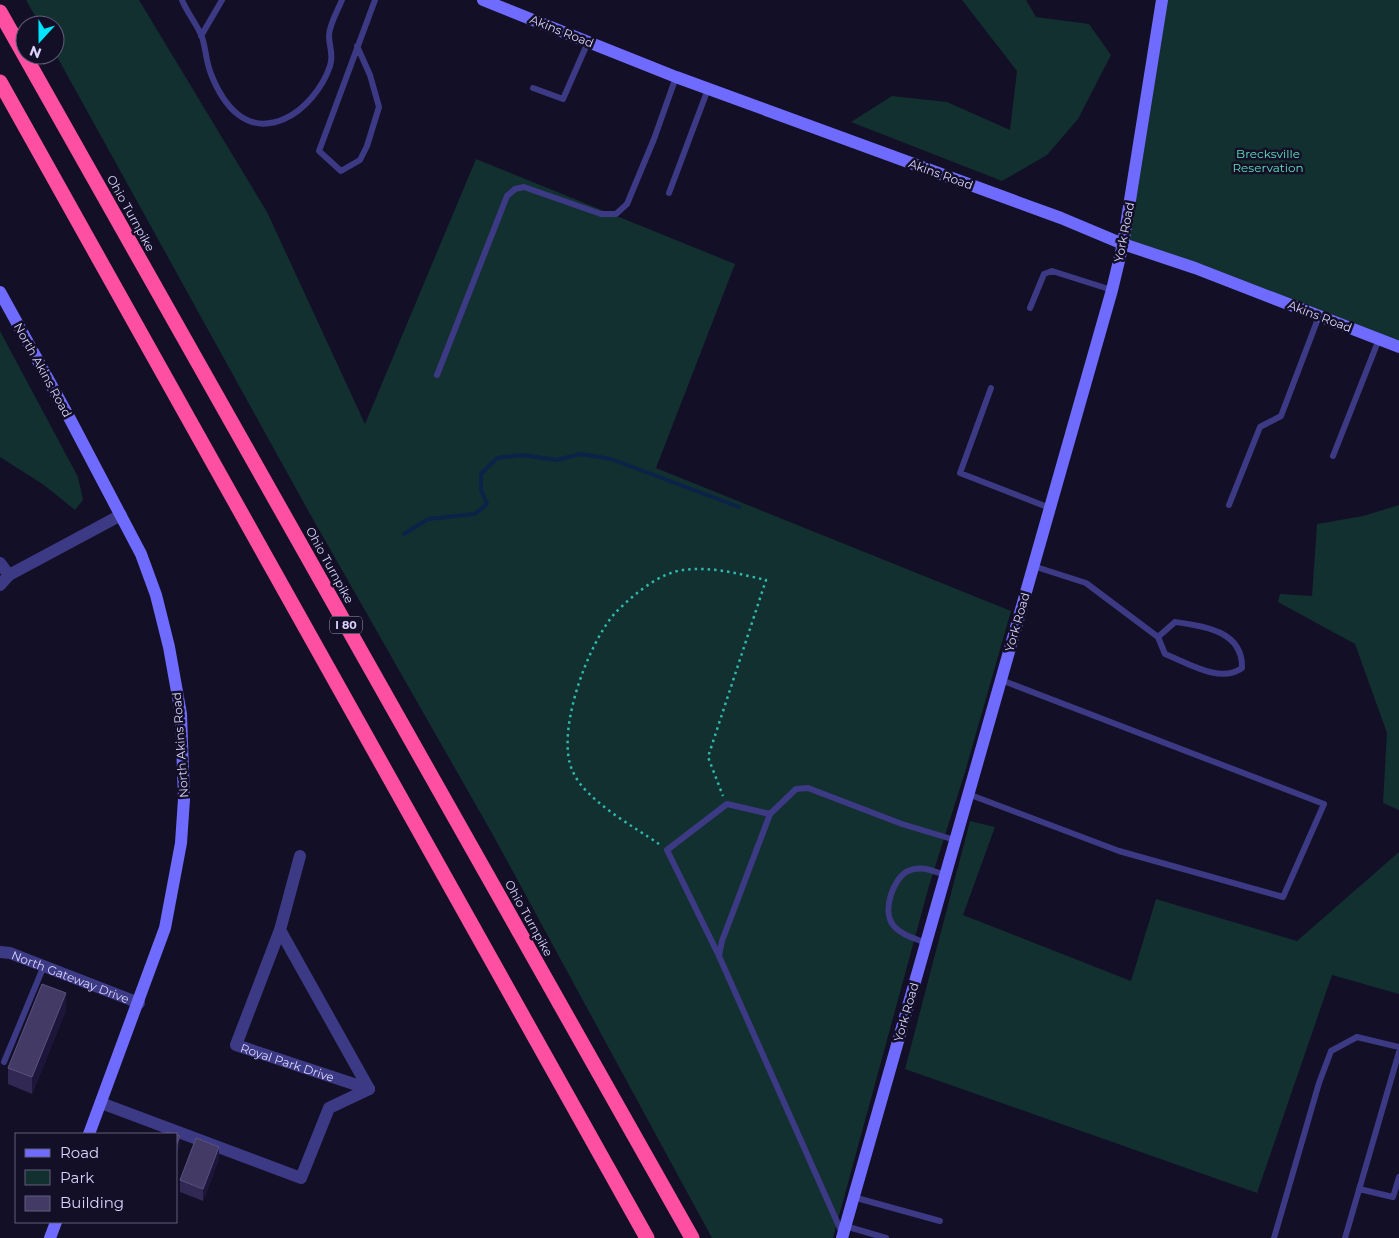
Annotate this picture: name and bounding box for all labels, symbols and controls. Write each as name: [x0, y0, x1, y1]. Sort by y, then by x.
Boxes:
street label: Akins Road: [528, 11, 596, 51]
north arrow: [15, 15, 65, 65]
text: N: [27, 42, 44, 63]
park label: Brecksville Reservation: [1232, 146, 1304, 175]
street label: Akins Road: [907, 155, 975, 193]
street label: Ohio Turnpike: [104, 172, 158, 254]
street label: York Road: [1111, 201, 1137, 263]
street label: Akins Road: [1286, 297, 1354, 335]
street label: North Akins Road: [11, 320, 75, 420]
street label: Ohio Turnpike: [303, 524, 357, 606]
street label: York Road: [1001, 591, 1033, 653]
road number: I 80: [330, 616, 362, 634]
street label: North Akins Road: [169, 692, 191, 798]
street label: Ohio Turnpike: [502, 877, 556, 959]
street label: North Gateway Drive: [10, 947, 132, 1006]
street label: York Road: [890, 981, 922, 1043]
street label: Royal Park Drive: [239, 1040, 336, 1085]
legend: [15, 1133, 178, 1223]
text: Road: [60, 1143, 99, 1162]
text: Park: [60, 1168, 94, 1187]
text: Building: [60, 1193, 124, 1212]

